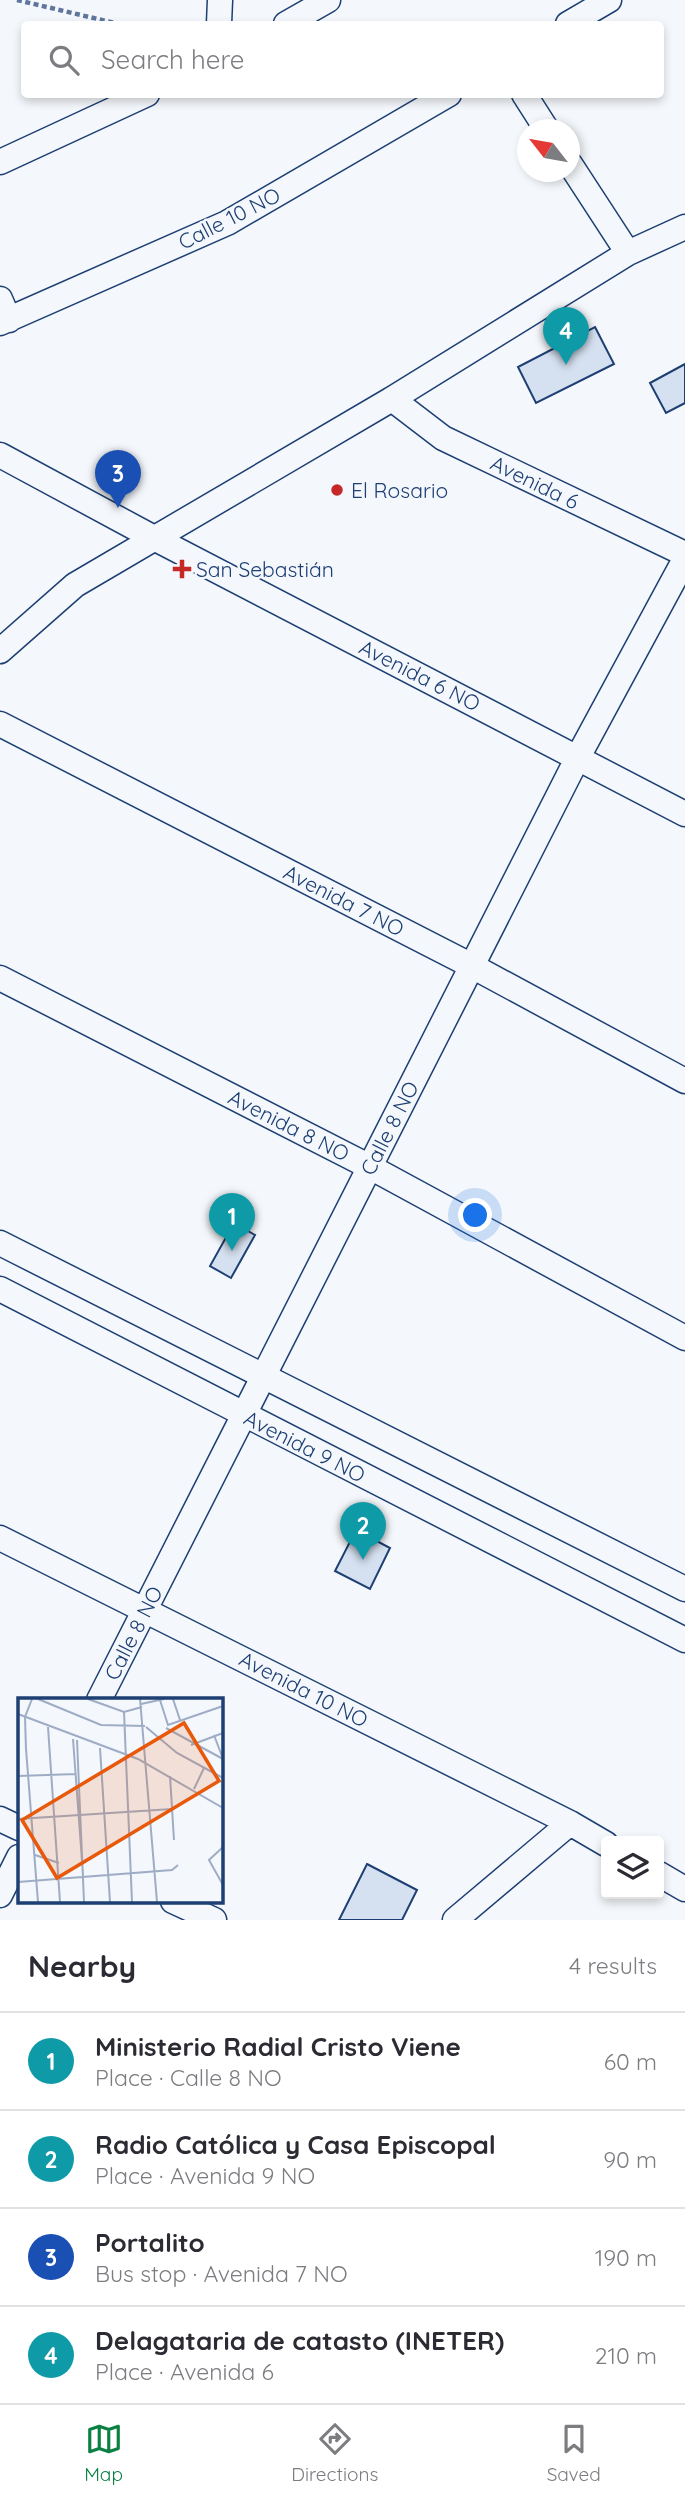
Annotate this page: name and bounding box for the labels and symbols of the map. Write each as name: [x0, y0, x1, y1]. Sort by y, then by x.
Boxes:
north arrow: [517, 119, 580, 182]
street label: Calle 10 NO: [174, 181, 284, 255]
pin: 4: [543, 307, 589, 365]
street label: Avenida 6: [487, 449, 583, 515]
pin: 3: [95, 450, 141, 508]
place label: El Rosario: [351, 477, 448, 503]
marker: El Rosario: [329, 482, 345, 498]
place label: San Sebastián: [196, 556, 334, 582]
marker: San Sebastián: [174, 561, 190, 577]
street label: Avenida 6 NO: [355, 633, 485, 717]
street label: Avenida 7 NO: [279, 859, 409, 941]
street label: Calle 8 NO: [354, 1077, 424, 1179]
street label: Avenida 8 NO: [224, 1083, 354, 1167]
pin: 1: [209, 1193, 255, 1251]
your location: [458, 1198, 492, 1232]
street label: Avenida 9 NO: [240, 1404, 370, 1488]
pin: 2: [340, 1502, 386, 1560]
street label: Calle 8 NO: [98, 1582, 168, 1684]
street label: Avenida 10 NO: [235, 1645, 373, 1733]
inset map: [18, 1698, 222, 1902]

